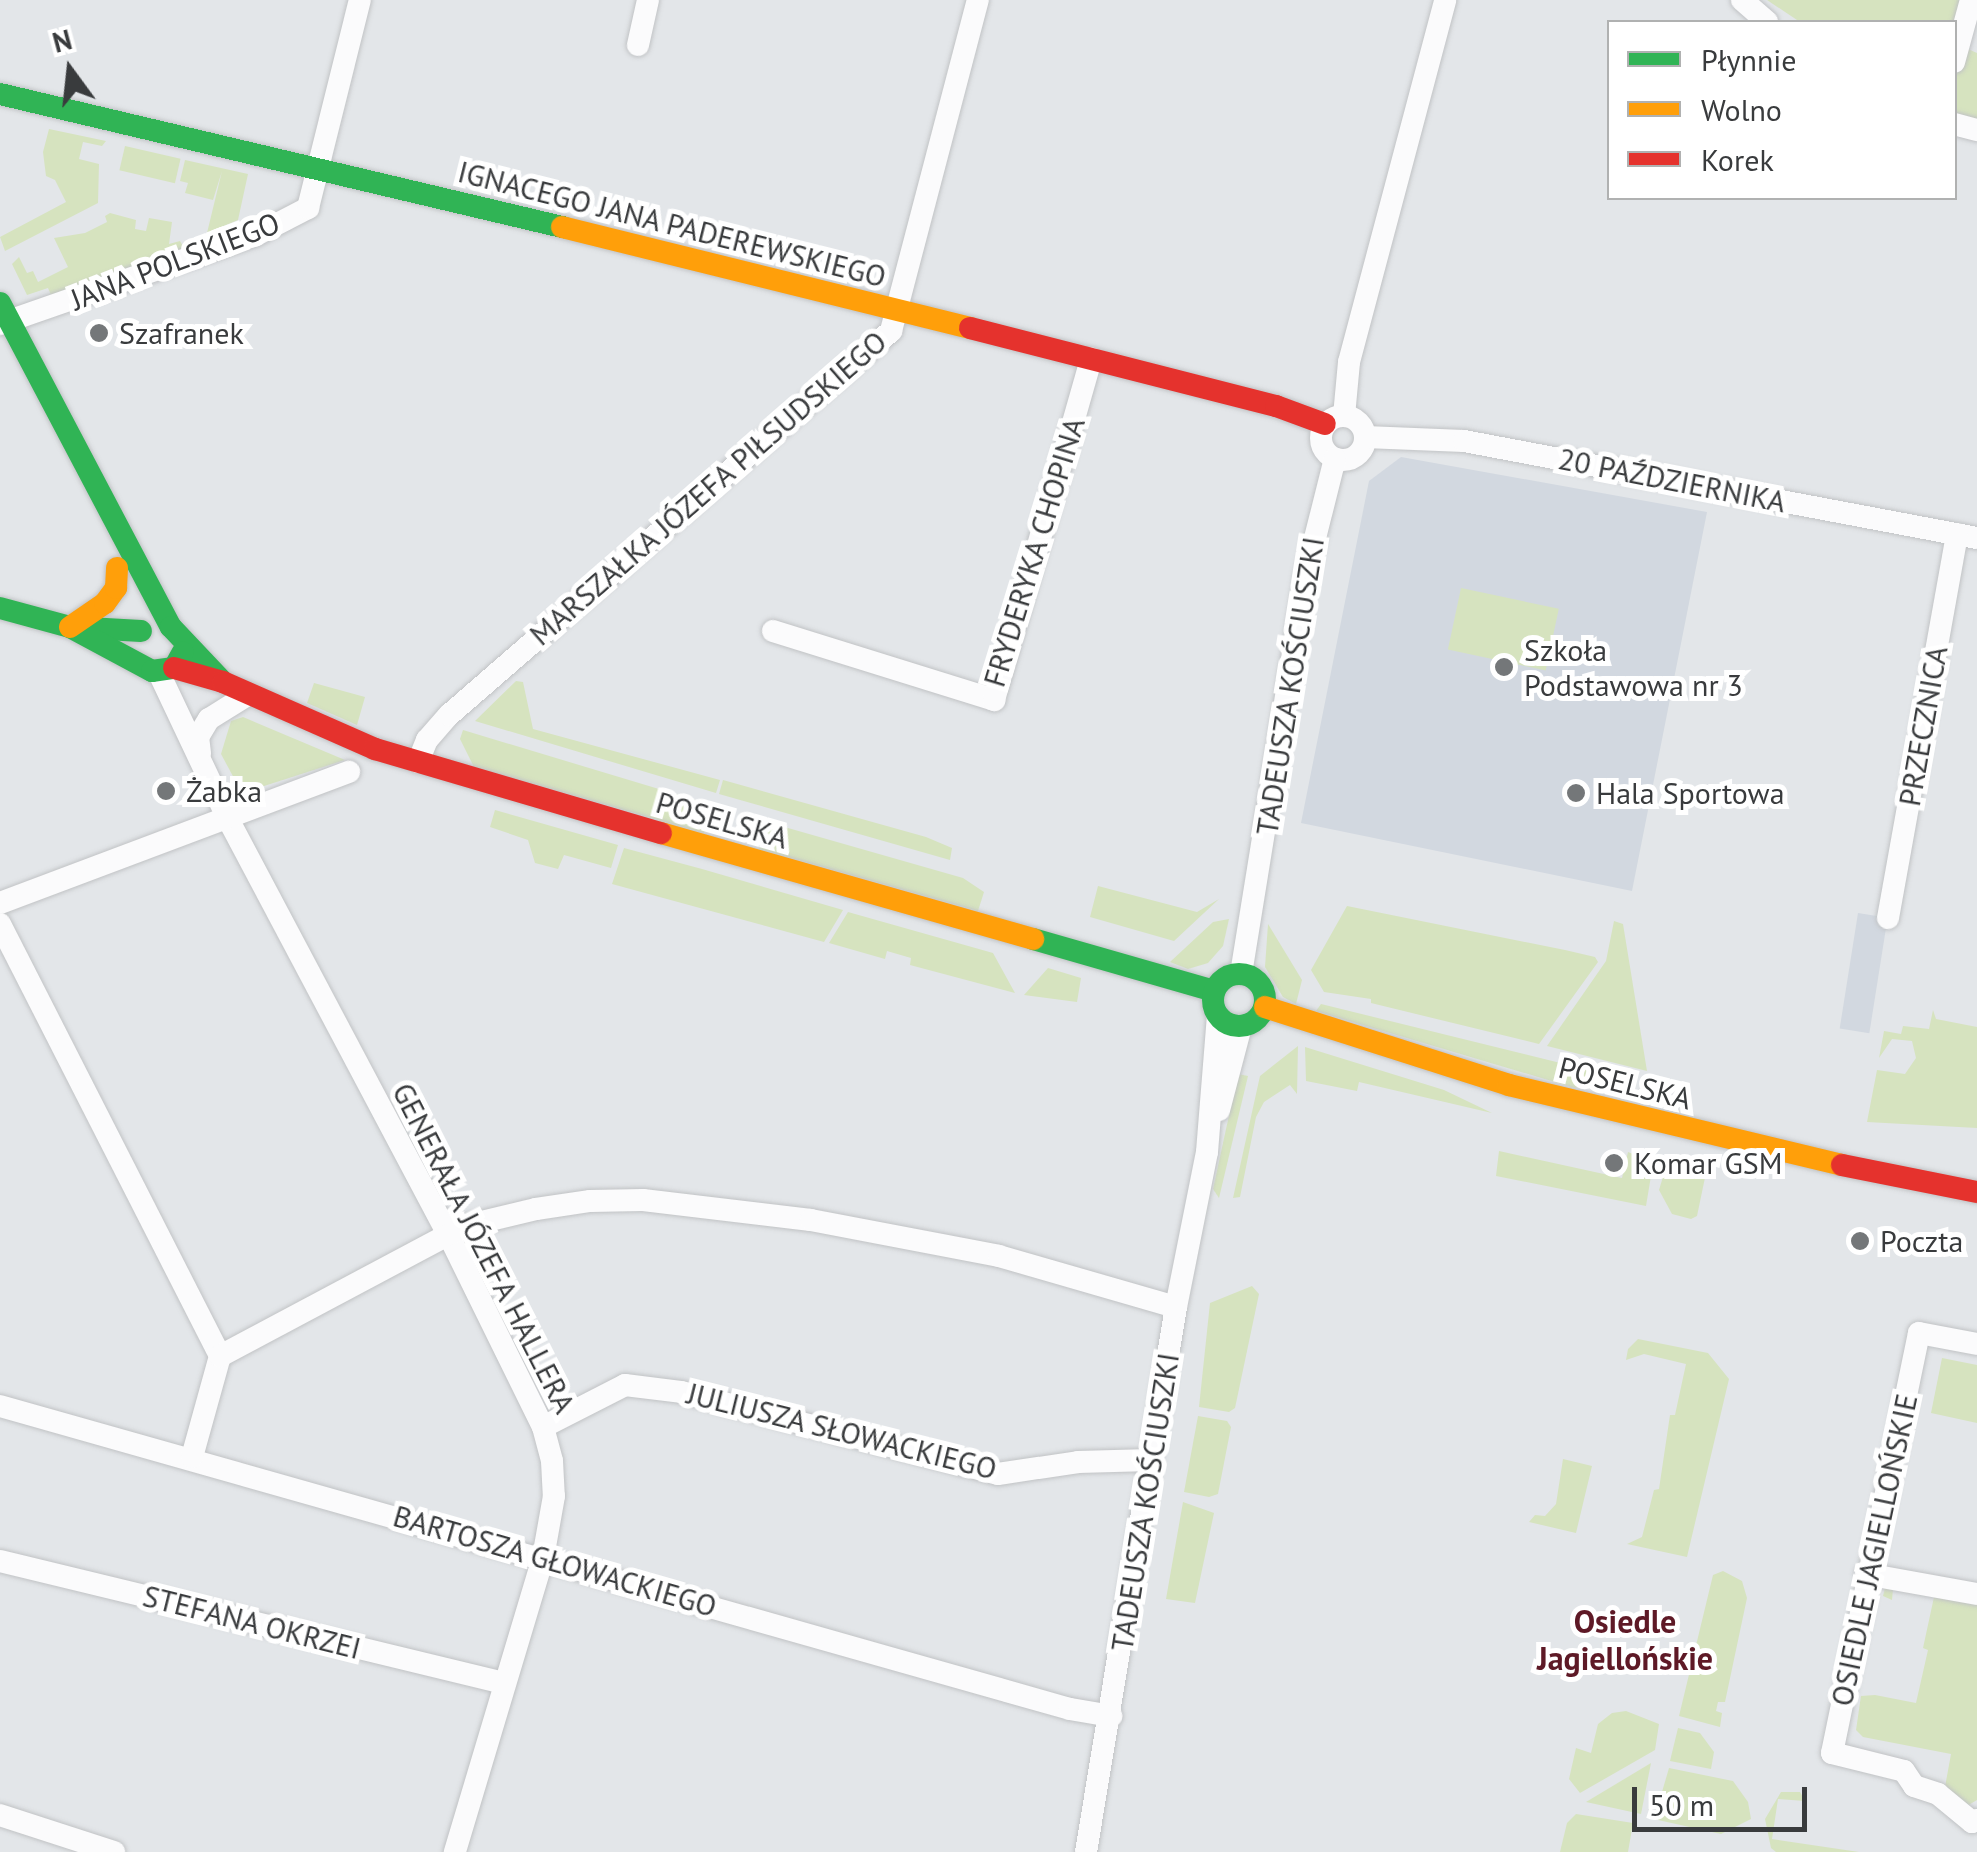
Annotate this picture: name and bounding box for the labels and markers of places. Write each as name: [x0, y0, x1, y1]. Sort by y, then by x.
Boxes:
place label: Szafranek: [119, 315, 244, 351]
marker: Szafranek: [88, 322, 110, 344]
place label: Szkoła Podstawowa nr 3: [1524, 632, 1743, 702]
marker: Szkoła Podstawowa nr 3: [1493, 656, 1515, 678]
place label: Żabka: [186, 773, 262, 809]
place label: Hala Sportowa: [1596, 775, 1785, 811]
marker: Żabka: [155, 780, 177, 802]
marker: Hala Sportowa: [1565, 782, 1587, 804]
place label: Komar GSM: [1634, 1145, 1782, 1181]
marker: Komar GSM: [1603, 1152, 1625, 1174]
place label: Poczta: [1880, 1223, 1963, 1259]
marker: Poczta: [1849, 1230, 1871, 1252]

